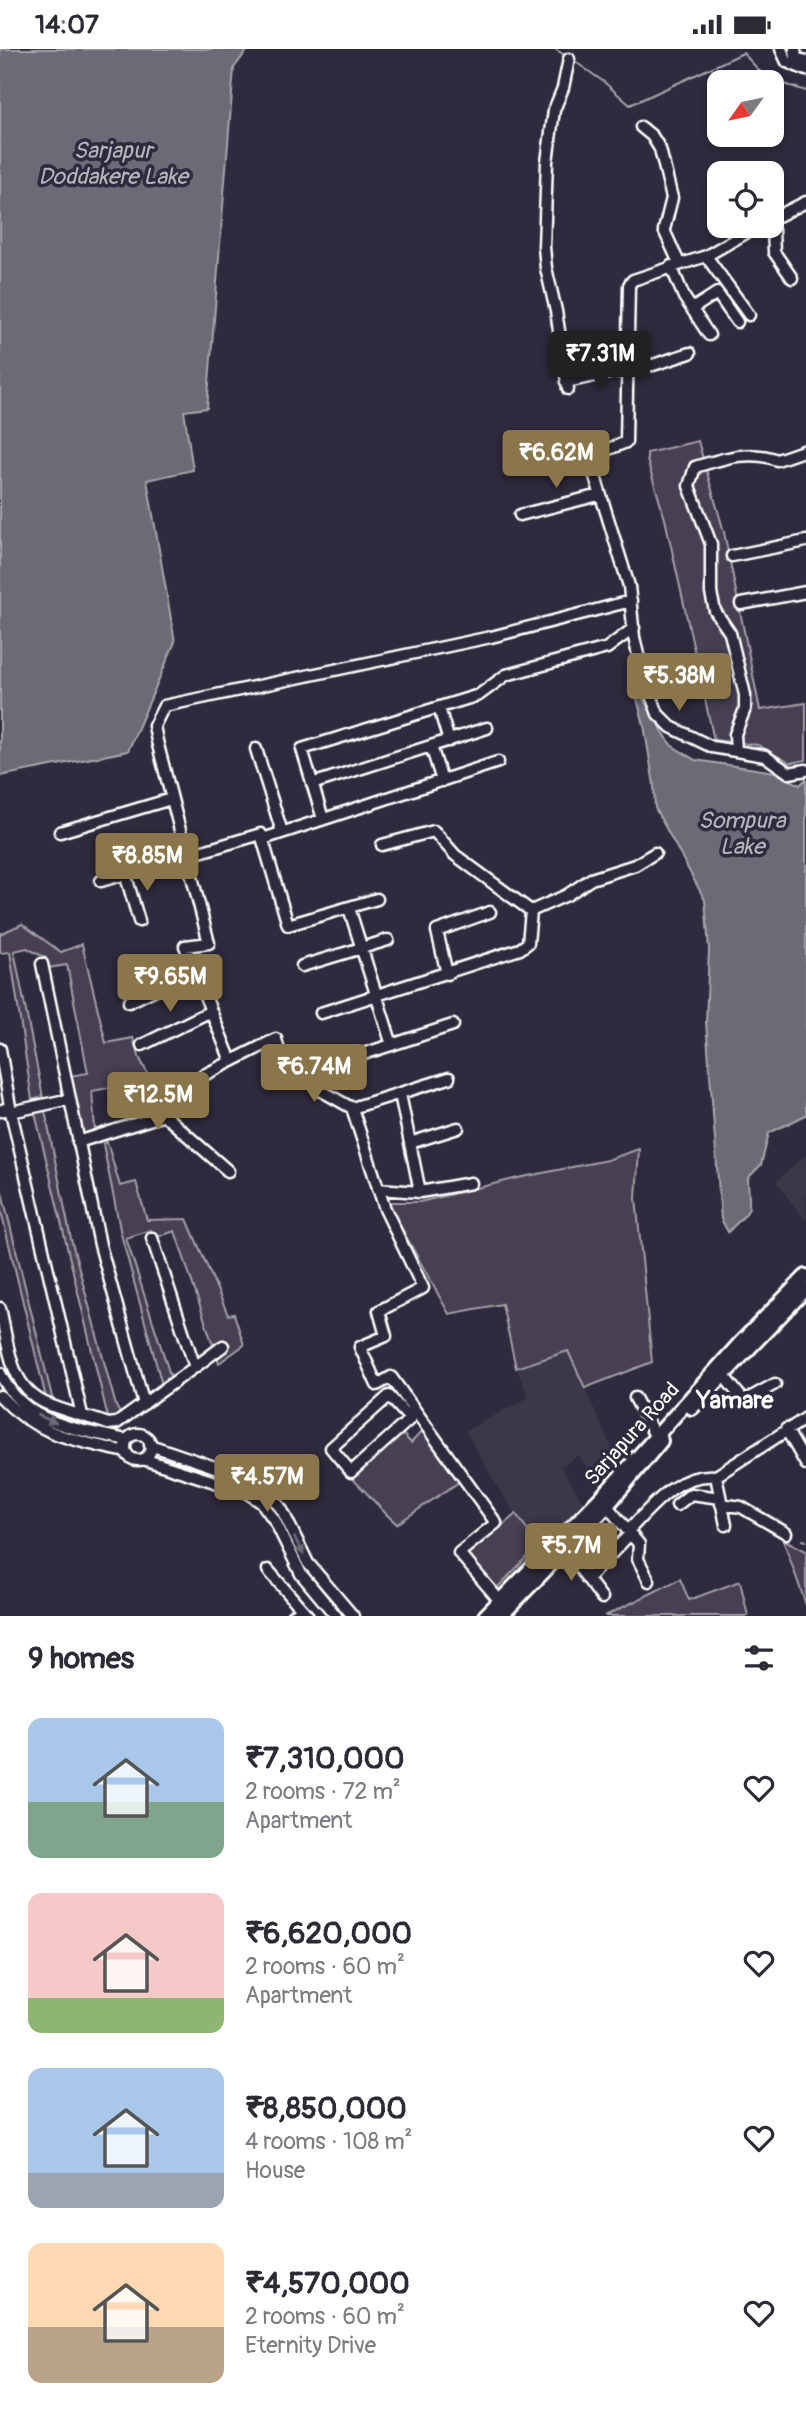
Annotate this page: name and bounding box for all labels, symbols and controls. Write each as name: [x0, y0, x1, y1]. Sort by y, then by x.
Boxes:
text: 14:07: [35, 9, 99, 41]
north arrow: [707, 70, 784, 147]
map controls: [707, 70, 784, 238]
water label: Sarjapur Doddakere Lake: [38, 136, 190, 191]
button: locate: [707, 161, 784, 238]
pin: ₹7.31M: [543, 331, 657, 391]
text: ₹7.31M: [565, 339, 635, 368]
pin: ₹6.62M: [499, 431, 613, 490]
text: ₹6.62M: [518, 438, 594, 467]
pin: ₹5.38M: [622, 653, 736, 713]
text: ₹5.38M: [643, 661, 715, 690]
water label: Sompura Lake: [699, 806, 787, 861]
pin: ₹8.85M: [90, 833, 204, 893]
text: ₹8.85M: [111, 841, 183, 870]
pin: ₹9.65M: [113, 955, 227, 1014]
text: ₹9.65M: [133, 962, 207, 991]
pin: ₹6.74M: [257, 1045, 371, 1104]
text: ₹6.74M: [277, 1052, 351, 1081]
pin: ₹12.5M: [101, 1073, 215, 1132]
text: ₹12.5M: [123, 1080, 193, 1109]
street label: Sarjapura Road: [579, 1377, 685, 1491]
district label: Yamare: [696, 1386, 774, 1415]
one-way arrow: [37, 1413, 58, 1424]
pin: ₹4.57M: [210, 1455, 324, 1514]
text: ₹4.57M: [230, 1462, 304, 1491]
pin: ₹5.7M: [522, 1523, 620, 1583]
text: ₹5.7M: [541, 1531, 601, 1560]
one-way arrow: [294, 1536, 305, 1556]
icon: filters: [740, 1639, 778, 1677]
text: 9 homes: [28, 1640, 134, 1677]
text: ₹7,310,000: [245, 1740, 405, 1777]
icon: home: [84, 1746, 168, 1830]
icon: heart: [740, 1769, 778, 1807]
text: 2 rooms · 72 m²: [245, 1777, 401, 1806]
text: Apartment: [245, 1806, 352, 1835]
text: ₹6,620,000: [245, 1915, 412, 1952]
icon: home: [84, 1921, 168, 2005]
icon: heart: [740, 1944, 778, 1982]
text: 2 rooms · 60 m²: [245, 1952, 405, 1981]
text: Apartment: [245, 1981, 352, 2010]
text: ₹8,850,000: [245, 2090, 407, 2127]
icon: home: [84, 2096, 168, 2180]
icon: heart: [740, 2119, 778, 2157]
text: 4 rooms · 108 m²: [245, 2127, 412, 2156]
text: House: [245, 2156, 305, 2185]
text: ₹4,570,000: [245, 2265, 410, 2302]
icon: home: [84, 2271, 168, 2355]
icon: heart: [740, 2294, 778, 2332]
text: 2 rooms · 60 m²: [245, 2302, 405, 2331]
text: Eternity Drive: [245, 2331, 376, 2360]

